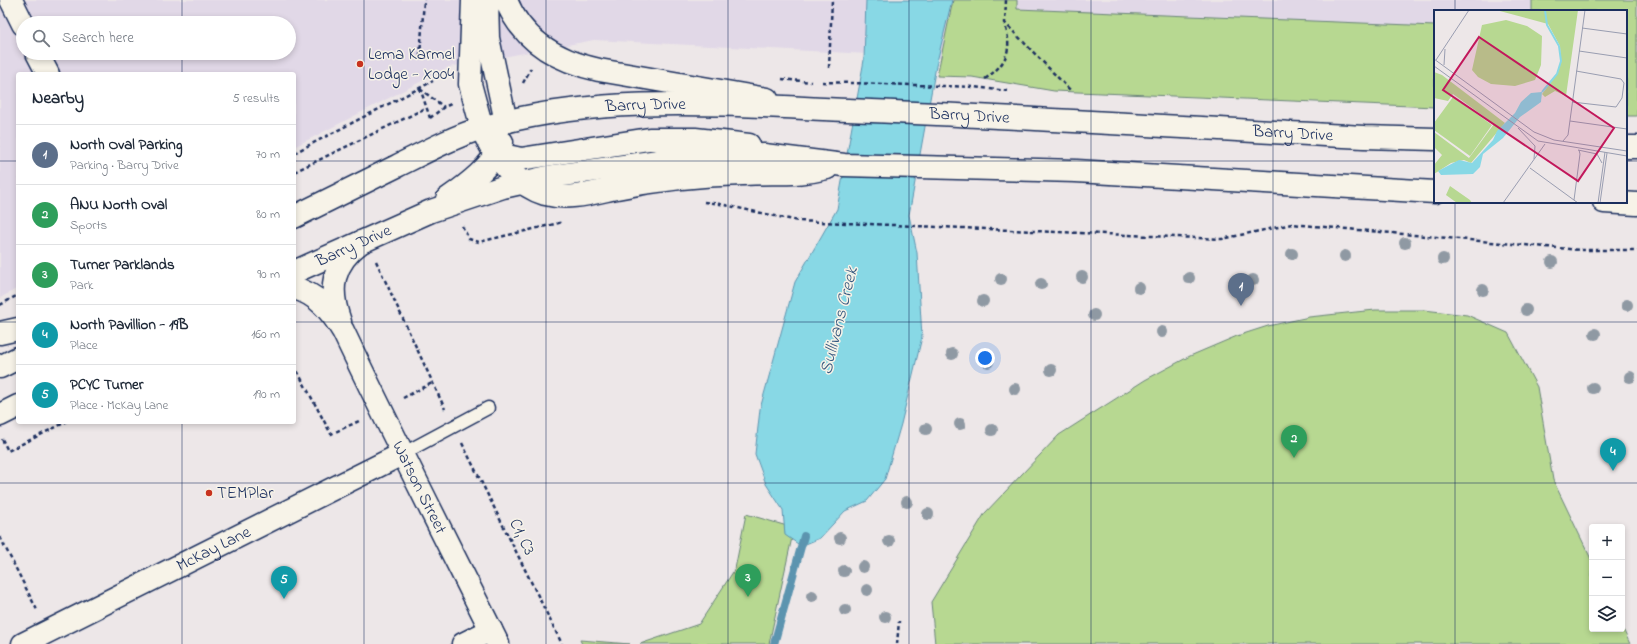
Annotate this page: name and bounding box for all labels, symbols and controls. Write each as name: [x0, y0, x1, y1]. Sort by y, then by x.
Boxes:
inset map: [1434, 10, 1627, 203]
search box: [16, 16, 296, 60]
icon: search: [30, 27, 52, 49]
text: Search here: [62, 27, 134, 49]
place label: Lema Karmel Lodge - X004: [368, 42, 455, 89]
marker: Lema Karmel Lodge - X004: [355, 59, 365, 69]
text: Nearby: [32, 86, 84, 111]
text: 5 results: [232, 89, 280, 108]
street label: Barry Drive: [604, 91, 686, 119]
street label: Barry Drive: [928, 101, 1011, 130]
street label: Barry Drive: [1251, 118, 1334, 148]
text: North Oval Parking: [70, 134, 182, 156]
text: 1: [43, 145, 47, 164]
text: 70 m: [256, 145, 280, 164]
text: Parking · Barry Drive: [70, 156, 179, 175]
text: ANU North Oval: [70, 194, 167, 216]
text: 2: [42, 205, 48, 224]
text: 80 m: [256, 205, 280, 224]
text: Sports: [70, 216, 107, 235]
street label: Barry Drive: [311, 218, 396, 274]
text: Turner Parklands: [70, 254, 175, 276]
water label: Sullivans Creek: [814, 264, 866, 377]
text: 3: [42, 265, 48, 284]
text: 90 m: [257, 265, 280, 284]
pin: 1: [1228, 273, 1254, 306]
text: Park: [70, 276, 94, 295]
text: North Pavillion - 19B: [70, 314, 188, 336]
text: 4: [42, 325, 48, 344]
text: 160 m: [251, 325, 280, 344]
text: Place: [70, 336, 98, 355]
your location: [975, 348, 995, 368]
text: PCYC Turner: [70, 374, 144, 396]
text: 5: [41, 385, 49, 404]
text: 190 m: [253, 385, 280, 404]
text: Place · McKay Lane: [70, 396, 168, 415]
pin: 2: [1281, 425, 1307, 458]
street label: Watson Street: [386, 436, 453, 538]
pin: 4: [1600, 438, 1626, 471]
place label: TEMPlar: [217, 481, 274, 506]
marker: TEMPlar: [204, 488, 214, 498]
street label: C1, C3: [502, 514, 542, 560]
street label: McKay Lane: [172, 519, 255, 578]
map controls: [1589, 524, 1625, 632]
button: +: [1589, 524, 1625, 560]
button: −: [1589, 560, 1625, 596]
pin: 3: [735, 564, 761, 597]
pin: 5: [271, 566, 297, 599]
button: layers: [1589, 596, 1625, 632]

